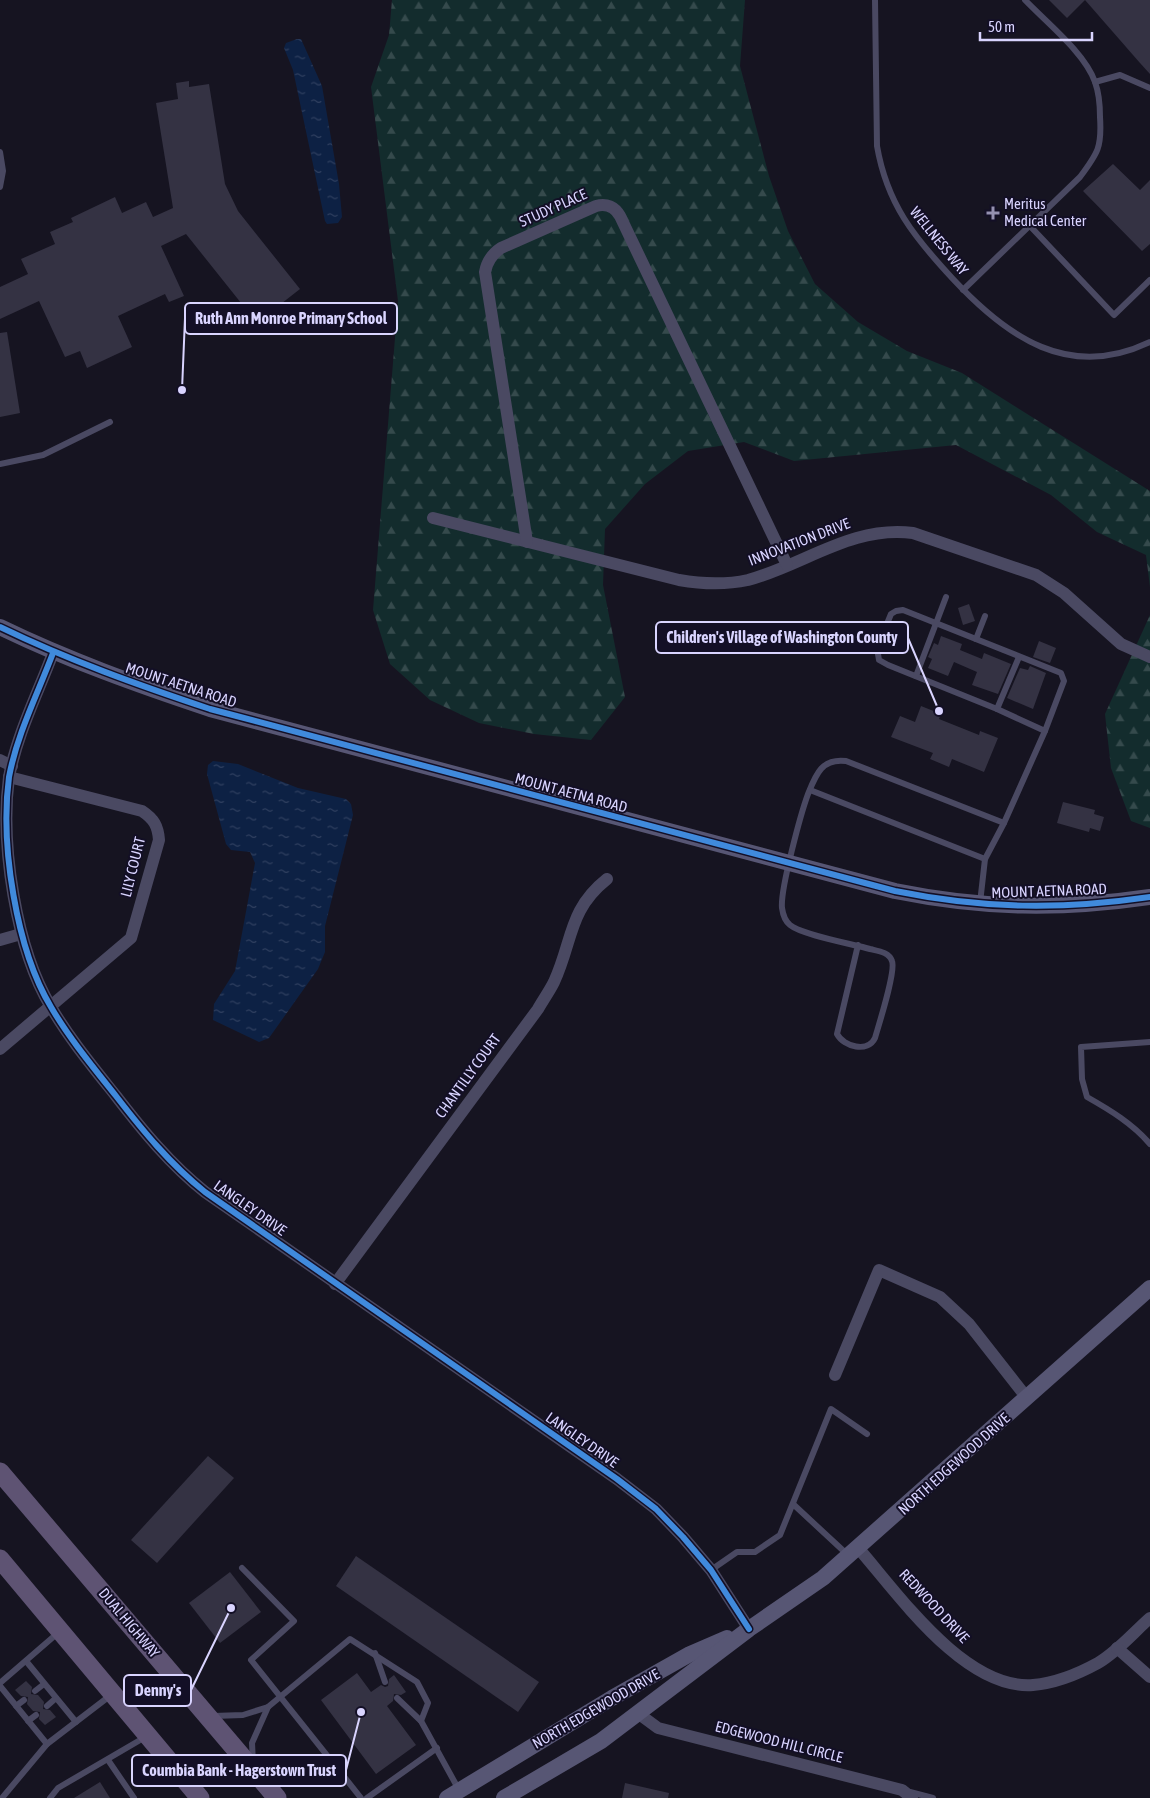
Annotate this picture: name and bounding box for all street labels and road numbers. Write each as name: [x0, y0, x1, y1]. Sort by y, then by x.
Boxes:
street label: STUDY PLACE: [516, 185, 590, 230]
street label: WELLNESS WAY: [907, 203, 972, 278]
street label: INNOVATION DRIVE: [746, 514, 853, 569]
street label: MOUNT AETNA ROAD: [124, 659, 239, 710]
street label: MOUNT AETNA ROAD: [513, 769, 629, 816]
street label: LILY COURT: [117, 835, 148, 899]
street label: MOUNT AETNA ROAD: [991, 880, 1107, 901]
street label: CHANTILLY COURT: [431, 1030, 504, 1121]
street label: LANGLEY DRIVE: [211, 1176, 290, 1239]
street label: LANGLEY DRIVE: [543, 1408, 622, 1471]
street label: NORTH EDGEWOOD DRIVE: [895, 1409, 1013, 1518]
street label: REDWOOD DRIVE: [896, 1565, 973, 1646]
street label: DUAL HIGHWAY: [95, 1584, 164, 1661]
street label: NORTH EDGEWOOD DRIVE: [529, 1665, 663, 1752]
street label: EDGEWOOD HILL CIRCLE: [714, 1717, 845, 1766]

